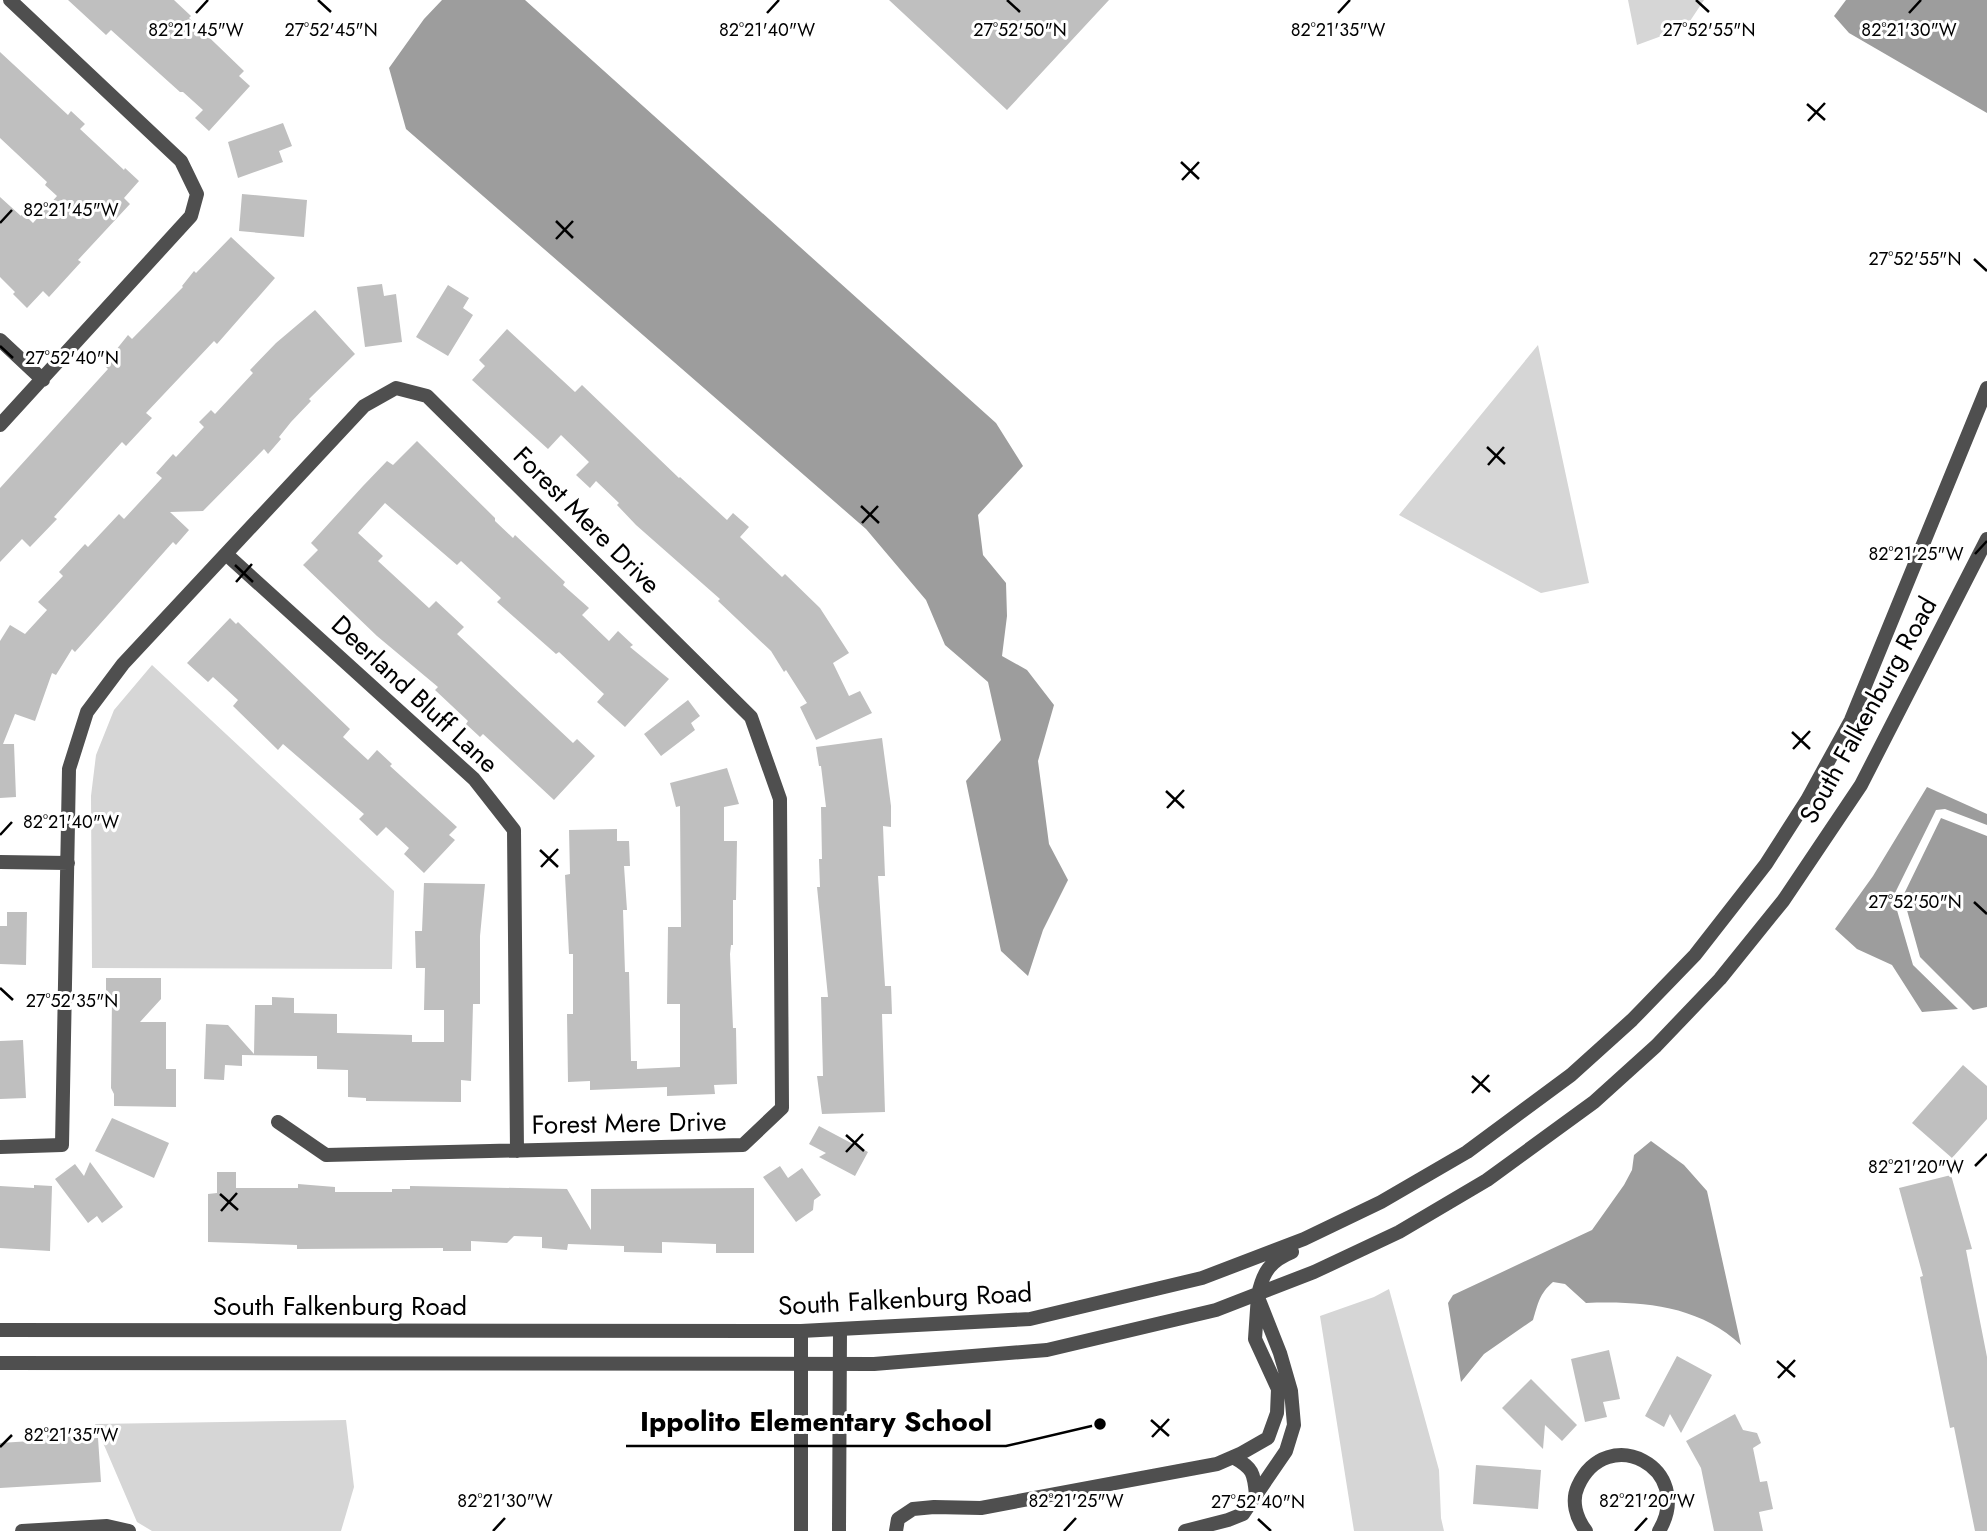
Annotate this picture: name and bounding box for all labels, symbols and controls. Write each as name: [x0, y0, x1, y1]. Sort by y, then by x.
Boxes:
text: 82°21'45"W: [148, 17, 244, 43]
text: 27°52'45"N: [284, 17, 378, 43]
text: 82°21'40"W: [719, 17, 815, 43]
text: 27°52'50"N: [973, 17, 1067, 43]
text: 82°21'35"W: [1291, 17, 1386, 43]
text: 27°52'55"N: [1663, 17, 1755, 43]
text: 82°21'30"W: [1861, 17, 1957, 43]
text: 82°21'45"W: [23, 197, 119, 223]
text: 27°52'55"N: [1869, 246, 1961, 272]
text: 27°52'40"N: [25, 345, 119, 371]
street label: Forest Mere Drive: [505, 438, 669, 602]
text: 82°21'25"W: [1868, 541, 1964, 567]
street label: South Falkenburg Road: [1790, 590, 1946, 830]
street label: Deerland Bluff Lane: [323, 606, 507, 782]
text: 82°21'40"W: [23, 809, 119, 835]
text: 27°52'50"N: [1868, 889, 1962, 915]
text: 27°52'35"N: [26, 988, 118, 1014]
street label: Forest Mere Drive: [531, 1102, 727, 1144]
text: 82°21'20"W: [1868, 1154, 1964, 1180]
street label: South Falkenburg Road: [777, 1273, 1033, 1325]
street label: South Falkenburg Road: [213, 1287, 467, 1325]
callout: Ippolito Elementary School: [626, 1397, 1006, 1446]
text: Ippolito Elementary School: [640, 1401, 992, 1442]
text: 82°21'35"W: [24, 1422, 119, 1448]
text: 82°21'30"W: [457, 1488, 553, 1514]
text: 82°21'25"W: [1028, 1488, 1124, 1514]
text: 82°21'20"W: [1599, 1488, 1695, 1514]
text: 27°52'40"N: [1211, 1489, 1305, 1515]

